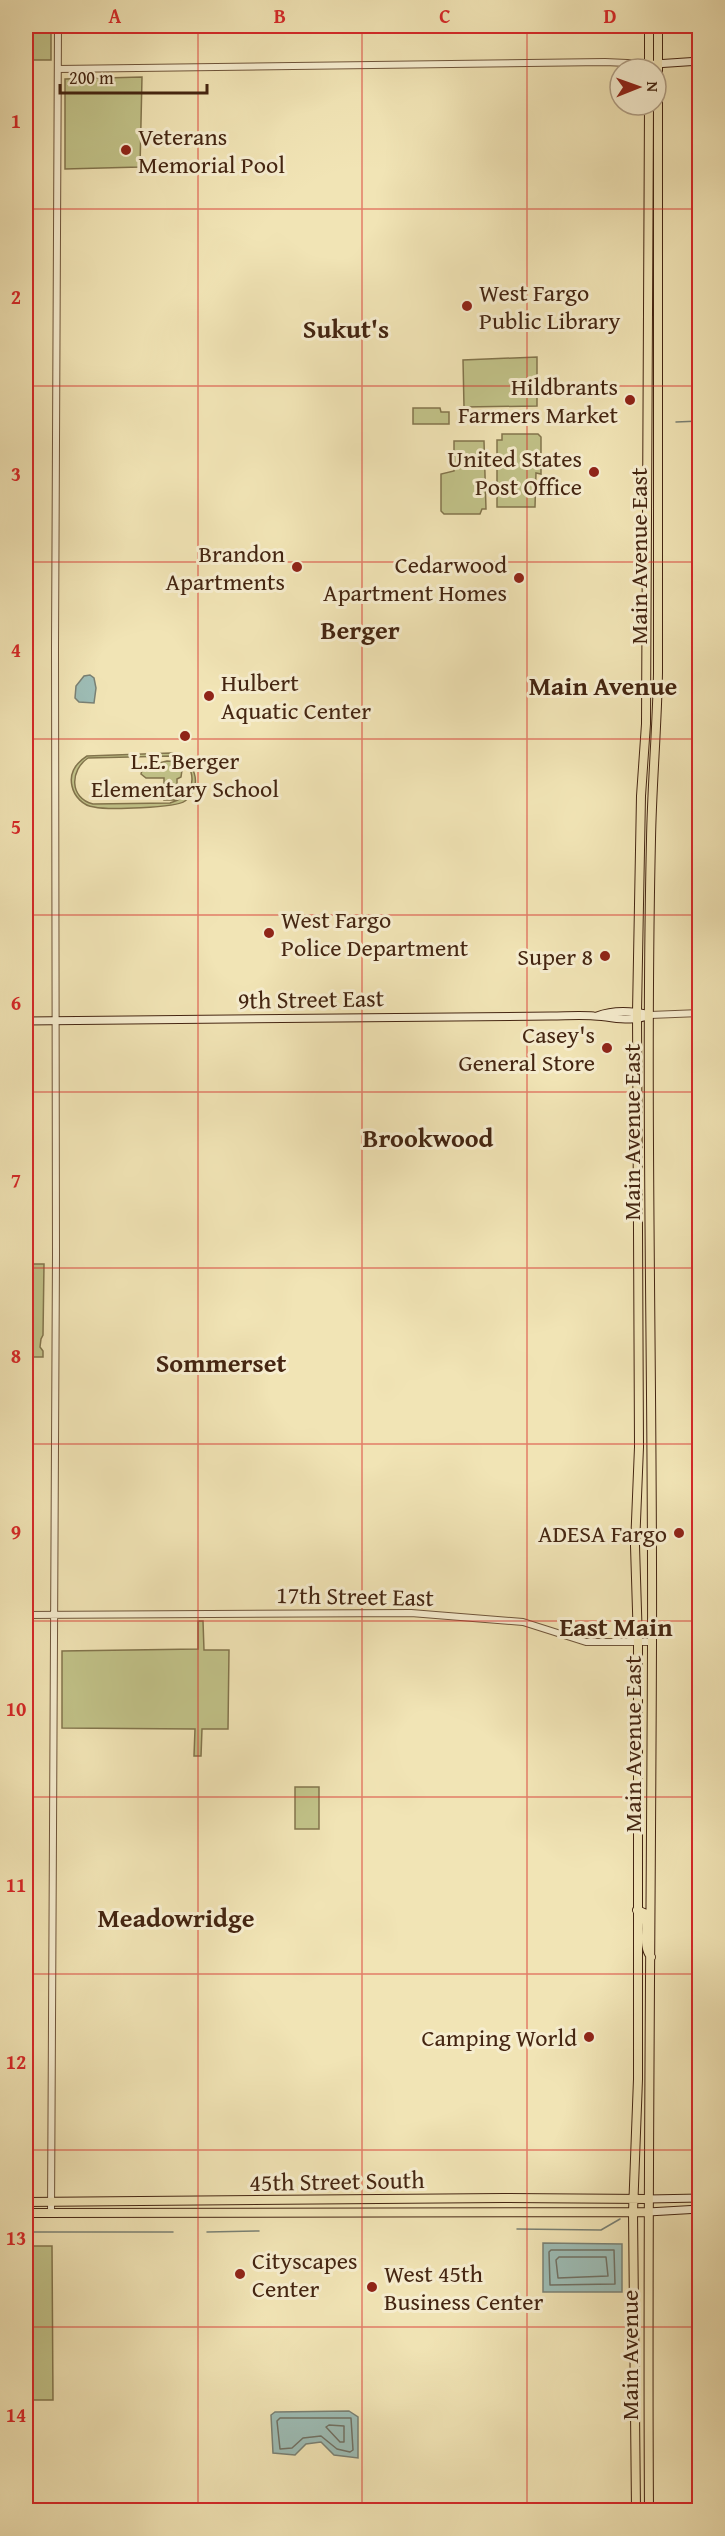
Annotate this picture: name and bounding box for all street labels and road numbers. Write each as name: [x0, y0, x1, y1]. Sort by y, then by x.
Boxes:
street label: Main Avenue East: [621, 467, 656, 645]
street label: 9th Street East: [238, 980, 385, 1018]
street label: Main Avenue East: [614, 1043, 649, 1221]
street label: 17th Street East: [276, 1577, 435, 1615]
street label: Main Avenue East: [615, 1655, 650, 1833]
street label: 45th Street South: [249, 2162, 425, 2200]
street label: Main Avenue: [612, 2290, 647, 2420]

